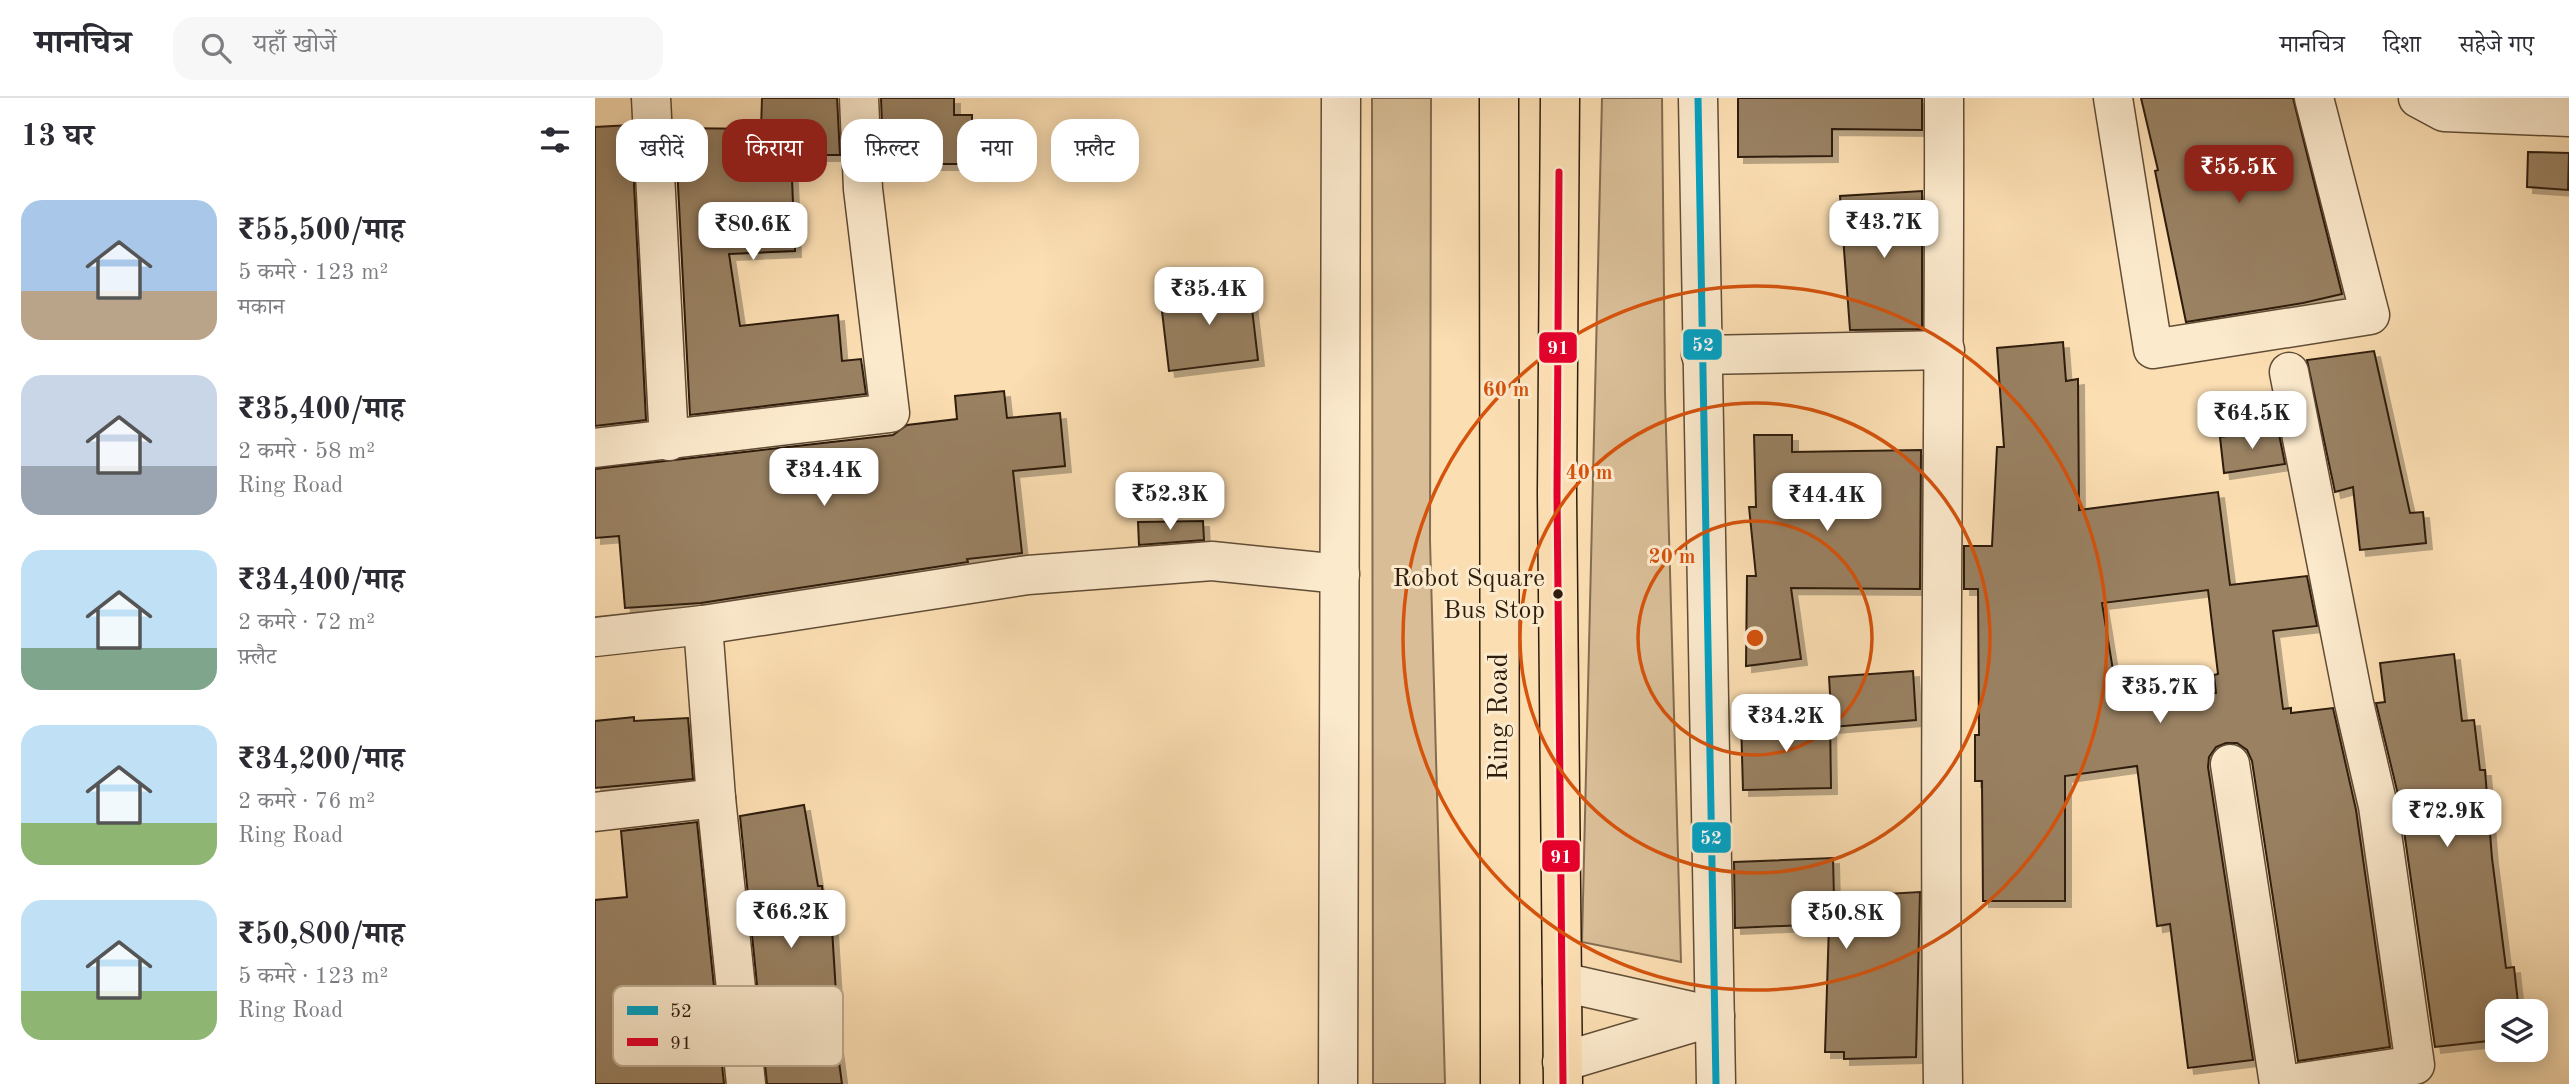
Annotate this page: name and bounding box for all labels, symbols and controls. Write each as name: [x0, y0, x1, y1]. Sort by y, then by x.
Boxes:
search box: [173, 17, 663, 80]
text: मानचित्र: [35, 28, 131, 61]
icon: search: [197, 29, 235, 67]
text: यहाँ खोजें: [253, 32, 337, 58]
text: मानचित्र: [2280, 34, 2345, 58]
text: दिशा: [2383, 34, 2421, 58]
text: सहेजे गए: [2459, 34, 2534, 58]
chip: खरीदें: [616, 119, 708, 182]
chip: किराया: [722, 119, 827, 182]
chip: फ़िल्टर: [841, 119, 943, 182]
chip: नया: [957, 119, 1037, 182]
chip: फ़्लैट: [1051, 119, 1139, 182]
icon: filters: [536, 121, 574, 159]
text: 13 घर: [21, 122, 94, 152]
pin: ₹55.5K: [2182, 146, 2296, 205]
text: ₹55.5K: [2200, 156, 2278, 179]
pin: ₹43.7K: [1827, 200, 1941, 260]
pin: ₹80.6K: [696, 202, 810, 262]
text: ₹43.7K: [1845, 211, 1923, 234]
text: ₹80.6K: [714, 213, 792, 236]
text: ₹55,500/माह: [238, 216, 404, 246]
icon: home: [77, 228, 161, 312]
text: 5 कमरे · 123 m²: [238, 261, 388, 284]
pin: ₹35.4K: [1152, 268, 1266, 327]
text: ₹35.4K: [1170, 278, 1248, 301]
text: मकान: [238, 296, 285, 319]
line badge: 52: [1682, 328, 1723, 361]
line badge: 91: [1538, 331, 1578, 364]
text: 52: [1692, 337, 1714, 356]
text: 91: [1547, 340, 1569, 359]
text: 60 m: [1482, 380, 1530, 401]
pin: ₹64.5K: [2195, 392, 2309, 451]
text: ₹35,400/माह: [238, 395, 404, 425]
text: ₹64.5K: [2213, 402, 2291, 425]
icon: home: [77, 403, 161, 487]
text: 2 कमरे · 58 m²: [238, 440, 375, 463]
pin: ₹34.4K: [767, 448, 881, 508]
text: ₹34.4K: [785, 459, 863, 482]
text: 40 m: [1565, 463, 1613, 484]
pin: ₹52.3K: [1113, 472, 1227, 532]
text: Ring Road: [238, 474, 343, 497]
pin: ₹44.4K: [1770, 474, 1884, 533]
text: ₹52.3K: [1131, 483, 1209, 506]
text: ₹44.4K: [1788, 484, 1866, 507]
text: 20 m: [1648, 547, 1696, 568]
text: ₹34,400/माह: [238, 566, 404, 596]
place label: Robot Square Bus Stop: [1392, 566, 1545, 624]
icon: home: [77, 578, 161, 662]
marker: Robot Square Bus Stop: [1551, 587, 1565, 601]
text: 2 कमरे · 72 m²: [238, 611, 375, 634]
centre of rings: [1743, 626, 1767, 650]
text: फ़्लैट: [238, 646, 276, 669]
street label: Ring Road: [1486, 653, 1514, 781]
pin: ₹35.7K: [2103, 666, 2217, 725]
text: ₹35.7K: [2121, 676, 2199, 699]
pin: ₹34.2K: [1729, 694, 1843, 754]
text: ₹34.2K: [1747, 705, 1825, 728]
text: ₹34,200/माह: [238, 745, 404, 775]
icon: home: [77, 753, 161, 837]
text: 2 कमरे · 76 m²: [238, 790, 375, 813]
pin: ₹72.9K: [2390, 790, 2504, 849]
text: ₹72.9K: [2408, 800, 2486, 823]
line badge: 52: [1691, 821, 1732, 854]
text: Ring Road: [238, 824, 343, 847]
text: 52: [1700, 830, 1722, 849]
line badge: 91: [1541, 839, 1581, 873]
text: 91: [1550, 849, 1572, 868]
pin: ₹66.2K: [734, 890, 848, 950]
pin: ₹50.8K: [1789, 892, 1903, 951]
text: ₹66.2K: [752, 901, 830, 924]
text: ₹50.8K: [1807, 902, 1885, 925]
text: ₹50,800/माह: [238, 920, 404, 950]
icon: home: [77, 928, 161, 1012]
text: 5 कमरे · 123 m²: [238, 965, 388, 988]
legend: [613, 986, 843, 1066]
text: Ring Road: [238, 999, 343, 1022]
map controls: [2485, 999, 2548, 1062]
button: layers: [2485, 999, 2548, 1062]
text: 52: [670, 1003, 692, 1022]
text: 91: [670, 1035, 692, 1054]

